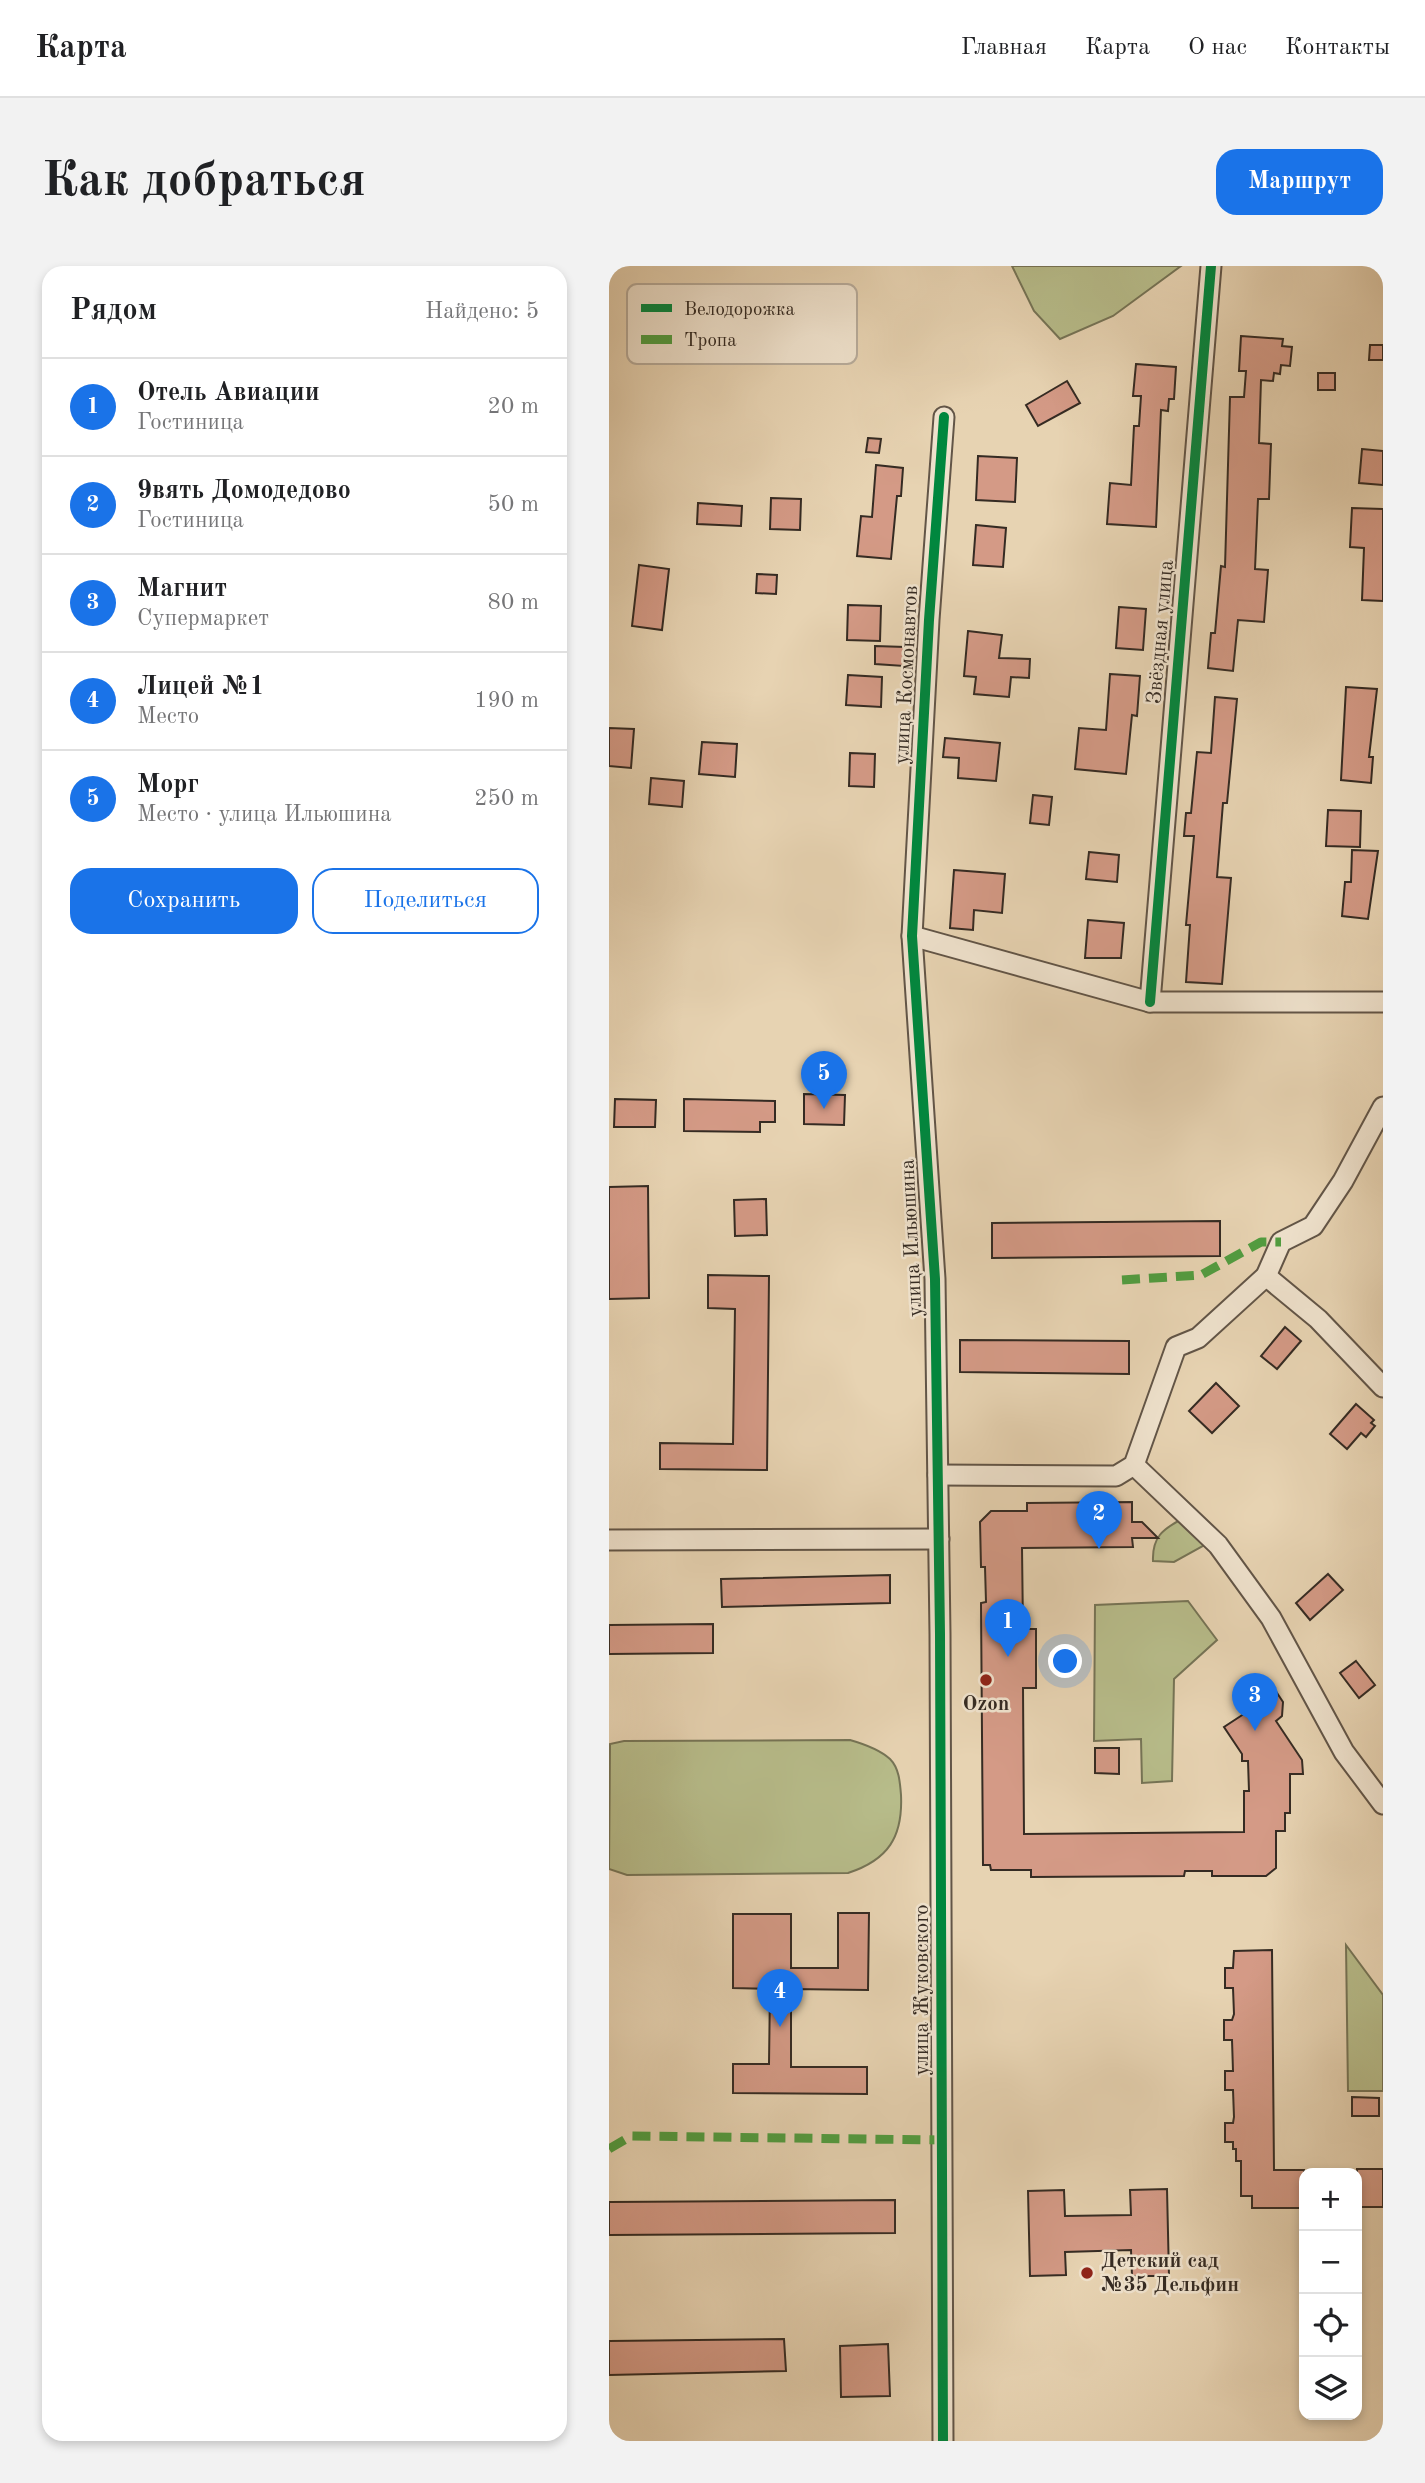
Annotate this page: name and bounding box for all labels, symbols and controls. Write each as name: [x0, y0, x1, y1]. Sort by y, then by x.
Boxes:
text: Карта: [35, 32, 127, 65]
text: Главная: [961, 36, 1047, 60]
text: Карта: [1085, 36, 1150, 60]
text: О нас: [1188, 36, 1247, 60]
text: Контакты: [1285, 36, 1390, 60]
button: Маршрут: [1216, 149, 1383, 215]
text: Как добраться: [42, 158, 366, 207]
legend: [627, 284, 857, 364]
text: Рядом: [70, 296, 157, 326]
text: Найдено: 5: [425, 300, 539, 323]
text: Велодорожка: [684, 301, 795, 320]
text: Тропа: [684, 332, 737, 351]
text: Отель Авиации: [137, 380, 320, 406]
text: 1: [86, 395, 100, 418]
text: 20 m: [488, 395, 539, 418]
text: Гостиница: [137, 411, 244, 434]
text: 9вять Домодедово: [137, 478, 351, 504]
text: 2: [86, 493, 100, 516]
text: 50 m: [488, 493, 539, 516]
text: Гостиница: [137, 509, 244, 532]
street label: Звёздная улица: [1144, 559, 1178, 705]
text: Магнит: [137, 576, 227, 602]
street label: улица Космонавтов: [892, 585, 922, 765]
text: 3: [86, 591, 100, 614]
text: 80 m: [488, 591, 539, 614]
text: Супермаркет: [137, 607, 269, 630]
text: Лицей №1: [137, 674, 265, 700]
text: 4: [86, 689, 100, 712]
text: 190 m: [474, 689, 539, 712]
text: Место: [137, 705, 199, 728]
text: Морг: [137, 772, 199, 798]
text: 5: [86, 787, 100, 810]
text: 250 m: [474, 787, 539, 810]
text: Место · улица Ильюшина: [137, 803, 392, 826]
button: Сохранить: [70, 868, 298, 934]
button: Поделиться: [312, 868, 539, 934]
pin: 5: [801, 1051, 847, 1109]
street label: улица Ильюшина: [897, 1158, 927, 1318]
pin: 2: [1076, 1491, 1122, 1549]
pin: 1: [985, 1599, 1031, 1657]
your location: [1048, 1644, 1082, 1678]
marker: Ozon: [978, 1672, 994, 1688]
pin: 3: [1232, 1673, 1278, 1731]
place label: Ozon: [963, 1694, 1009, 1715]
street label: улица Жуковского: [912, 1904, 933, 2076]
pin: 4: [757, 1969, 803, 2027]
map controls: [1299, 2168, 1362, 2420]
button: +: [1299, 2168, 1362, 2231]
button: −: [1299, 2231, 1362, 2294]
place label: Детский сад №35 Дельфин: [1101, 2251, 1239, 2296]
marker: Детский сад №35 Дельфин: [1079, 2265, 1095, 2281]
button: locate: [1299, 2294, 1362, 2357]
button: layers: [1299, 2357, 1362, 2420]

